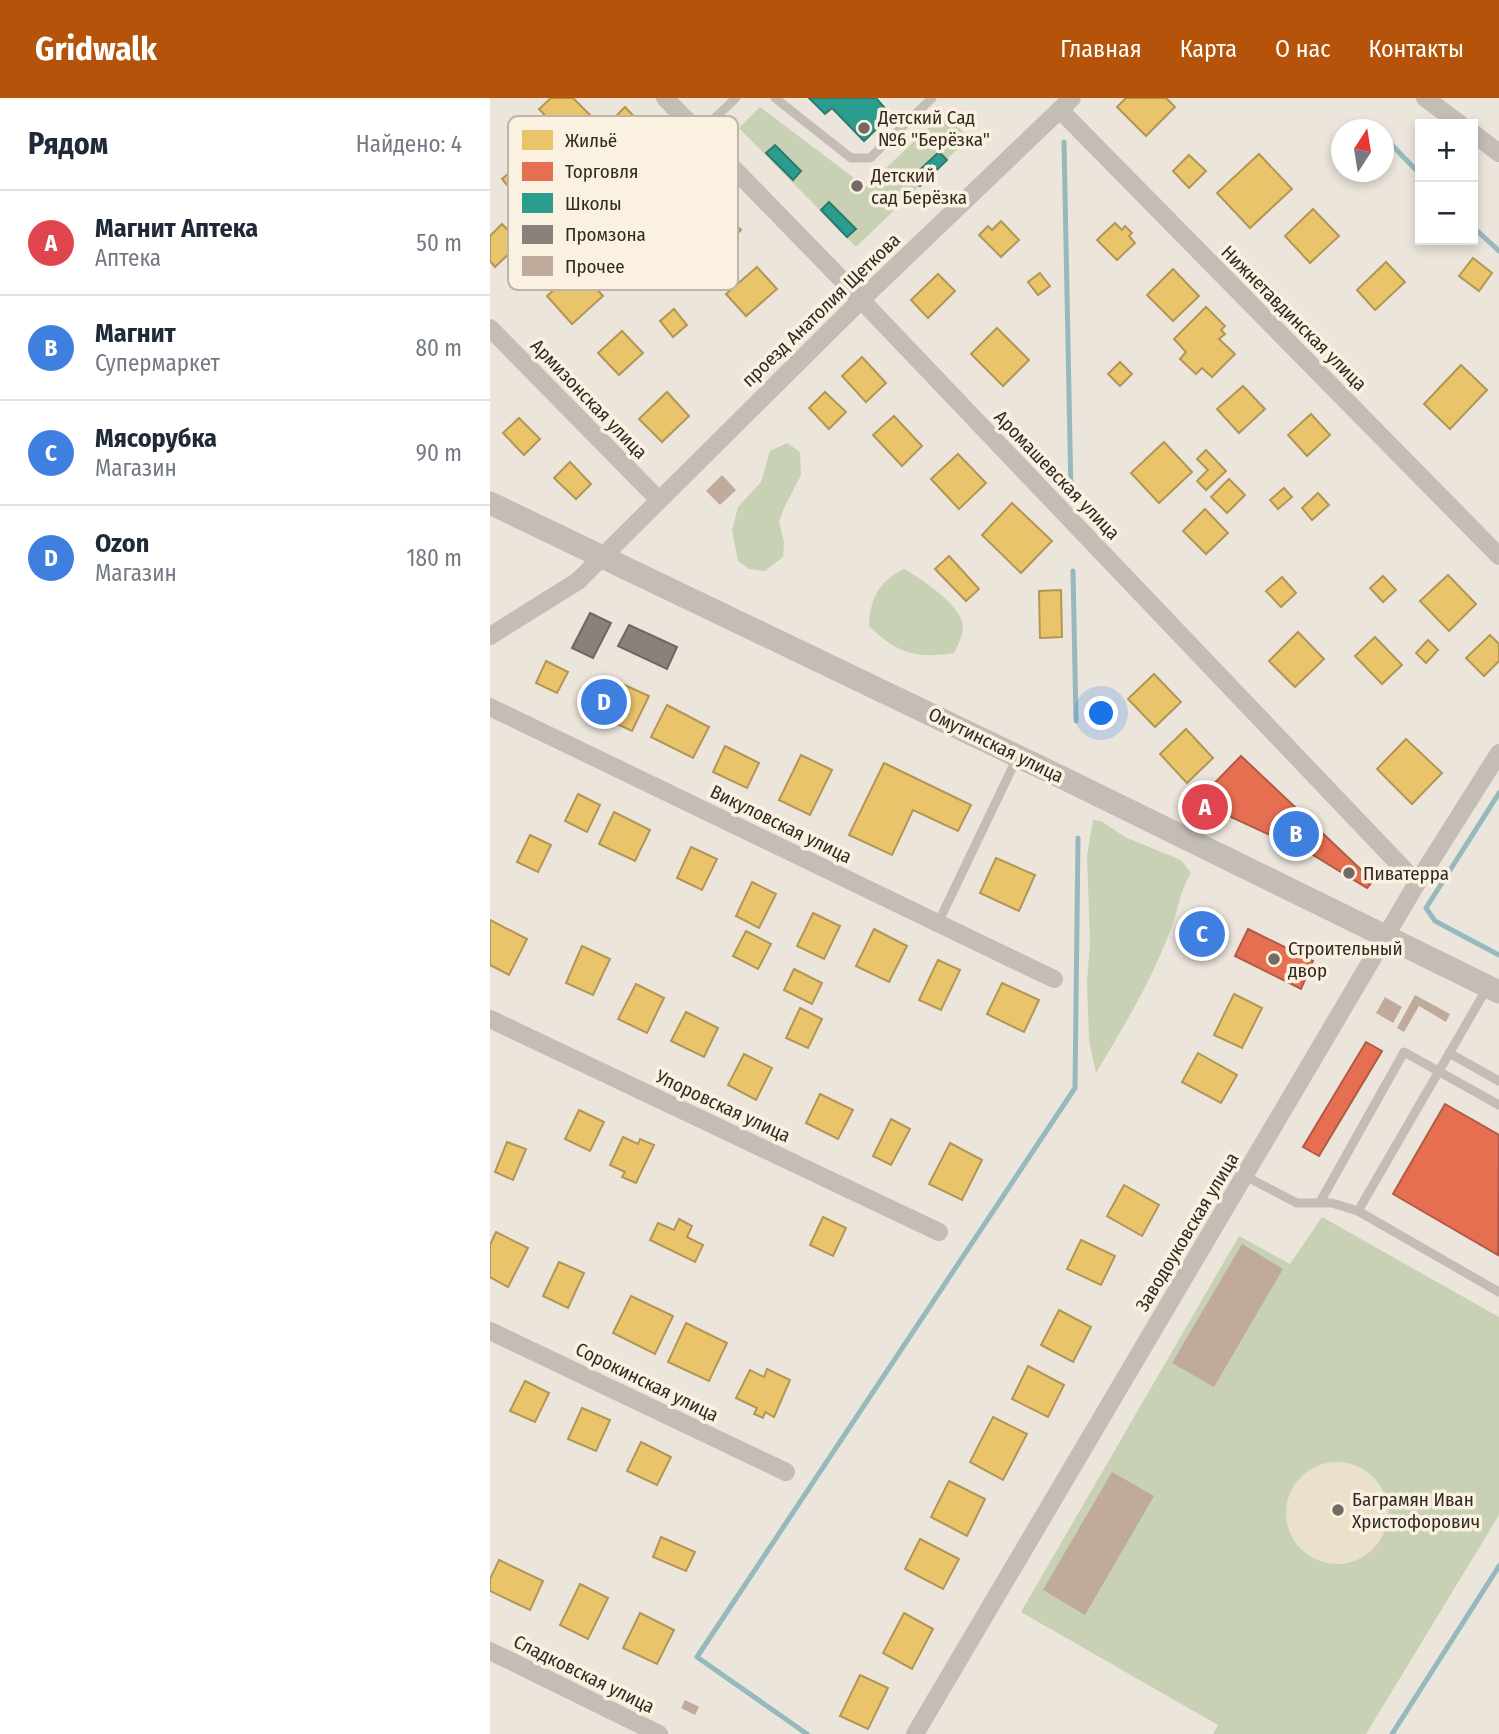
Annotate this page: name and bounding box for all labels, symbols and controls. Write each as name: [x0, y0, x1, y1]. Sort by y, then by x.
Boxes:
text: Gridwalk: [35, 29, 157, 69]
text: Главная: [1060, 35, 1142, 63]
text: Карта: [1180, 35, 1237, 63]
text: О нас: [1275, 35, 1330, 63]
text: Контакты: [1368, 35, 1464, 63]
place label: Детский Сад №6 "Берёзка": [877, 106, 990, 151]
legend: [508, 116, 738, 290]
north arrow: [1331, 119, 1394, 182]
map controls: [1415, 119, 1478, 245]
button: +: [1415, 119, 1478, 182]
marker: Детский Сад №6 "Берёзка": [856, 120, 872, 136]
text: Рядом: [28, 126, 108, 162]
text: Жильё: [565, 129, 617, 152]
text: Найдено: 4: [356, 130, 462, 158]
text: Торговля: [565, 160, 638, 183]
place label: Детский сад Берёзка: [870, 164, 967, 209]
marker: Детский сад Берёзка: [849, 178, 865, 194]
button: −: [1415, 182, 1478, 245]
text: Школы: [565, 192, 622, 215]
text: Магнит Аптека: [95, 213, 258, 244]
text: Промзона: [565, 223, 646, 246]
street label: проезд Анатолия Щеткова: [737, 228, 905, 392]
text: A: [45, 229, 57, 257]
text: 50 m: [416, 229, 462, 257]
street label: Нижнетавдинская улица: [1217, 241, 1371, 395]
text: Аптека: [95, 244, 161, 272]
text: Прочее: [565, 255, 625, 278]
text: Магнит: [95, 318, 176, 349]
text: B: [45, 334, 57, 362]
text: 80 m: [415, 334, 462, 362]
street label: Армизонская улица: [526, 334, 652, 464]
text: Супермаркет: [95, 349, 220, 377]
street label: Аромашевская улица: [989, 406, 1125, 544]
text: Мясорубка: [95, 423, 217, 454]
text: C: [45, 439, 57, 467]
text: 90 m: [416, 439, 462, 467]
text: Магазин: [95, 454, 177, 482]
text: Ozon: [95, 528, 149, 559]
text: D: [44, 544, 58, 572]
text: 180 m: [406, 544, 462, 572]
text: Магазин: [95, 559, 177, 587]
pin: D: [581, 676, 627, 728]
your location: [1084, 696, 1118, 730]
street label: Омутинская улица: [925, 702, 1067, 788]
street label: Викуловская улица: [706, 780, 856, 868]
pin: A: [1182, 781, 1228, 833]
pin: B: [1273, 808, 1319, 860]
place label: Пиватерра: [1363, 862, 1449, 885]
marker: Пиватерра: [1341, 865, 1357, 881]
pin: C: [1179, 908, 1225, 960]
place label: Строительный двор: [1288, 937, 1403, 982]
marker: Строительный двор: [1266, 951, 1282, 967]
street label: Упоровская улица: [651, 1064, 794, 1147]
street label: Заводоуковская улица: [1130, 1148, 1244, 1316]
street label: Сорокинская улица: [572, 1337, 722, 1427]
place label: Баграмян Иван Христофорович: [1352, 1488, 1480, 1533]
marker: Баграмян Иван Христофорович: [1330, 1502, 1346, 1518]
street label: Сладковская улица: [510, 1630, 658, 1718]

